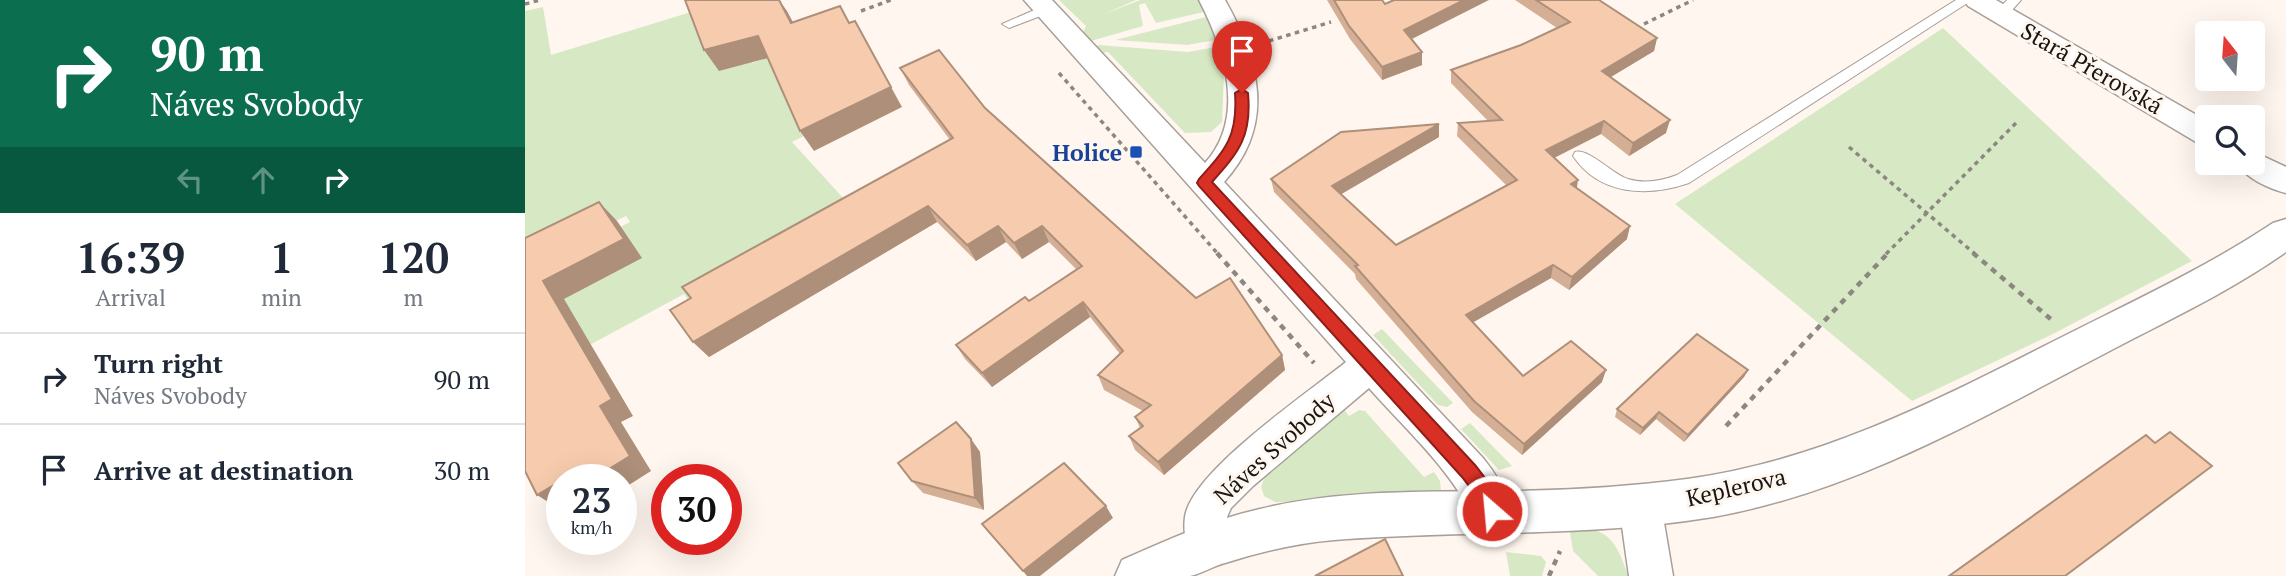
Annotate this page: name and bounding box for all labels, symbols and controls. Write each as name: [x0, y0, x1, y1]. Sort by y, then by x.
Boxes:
street label: Stará Přerovská: [2015, 15, 2169, 121]
text: 90 m: [150, 20, 264, 85]
pin: [1212, 21, 1272, 93]
north arrow: [2195, 21, 2265, 91]
map controls: [2195, 21, 2265, 175]
icon: right: [35, 28, 126, 119]
icon: arrive: [1223, 32, 1261, 70]
text: Náves Svobody: [150, 83, 363, 125]
button: search: [2195, 105, 2265, 175]
place label: Holice: [1052, 137, 1122, 168]
marker: Holice: [1128, 144, 1144, 160]
icon: left: [171, 161, 209, 199]
icon: ahead: [244, 161, 282, 199]
icon: right: [317, 161, 355, 199]
text: 16:39: [76, 229, 185, 285]
text: 1: [270, 229, 293, 285]
text: 120: [378, 229, 449, 285]
text: Arrival: [95, 282, 166, 313]
text: min: [261, 282, 302, 313]
text: m: [403, 282, 423, 313]
text: Turn right: [94, 346, 223, 380]
icon: right: [35, 360, 73, 398]
text: 90 m: [434, 362, 490, 396]
text: Náves Svobody: [94, 380, 247, 411]
street label: Náves Svobody: [1207, 385, 1341, 511]
icon: arrive: [35, 451, 73, 489]
text: Arrive at destination: [94, 453, 353, 487]
text: 30 m: [434, 453, 490, 487]
street label: Keplerova: [1683, 460, 1789, 513]
speed limit sign: 30: [651, 464, 742, 555]
position arrow: [1455, 474, 1529, 548]
text: 23: [572, 477, 611, 523]
text: km/h: [571, 515, 612, 539]

